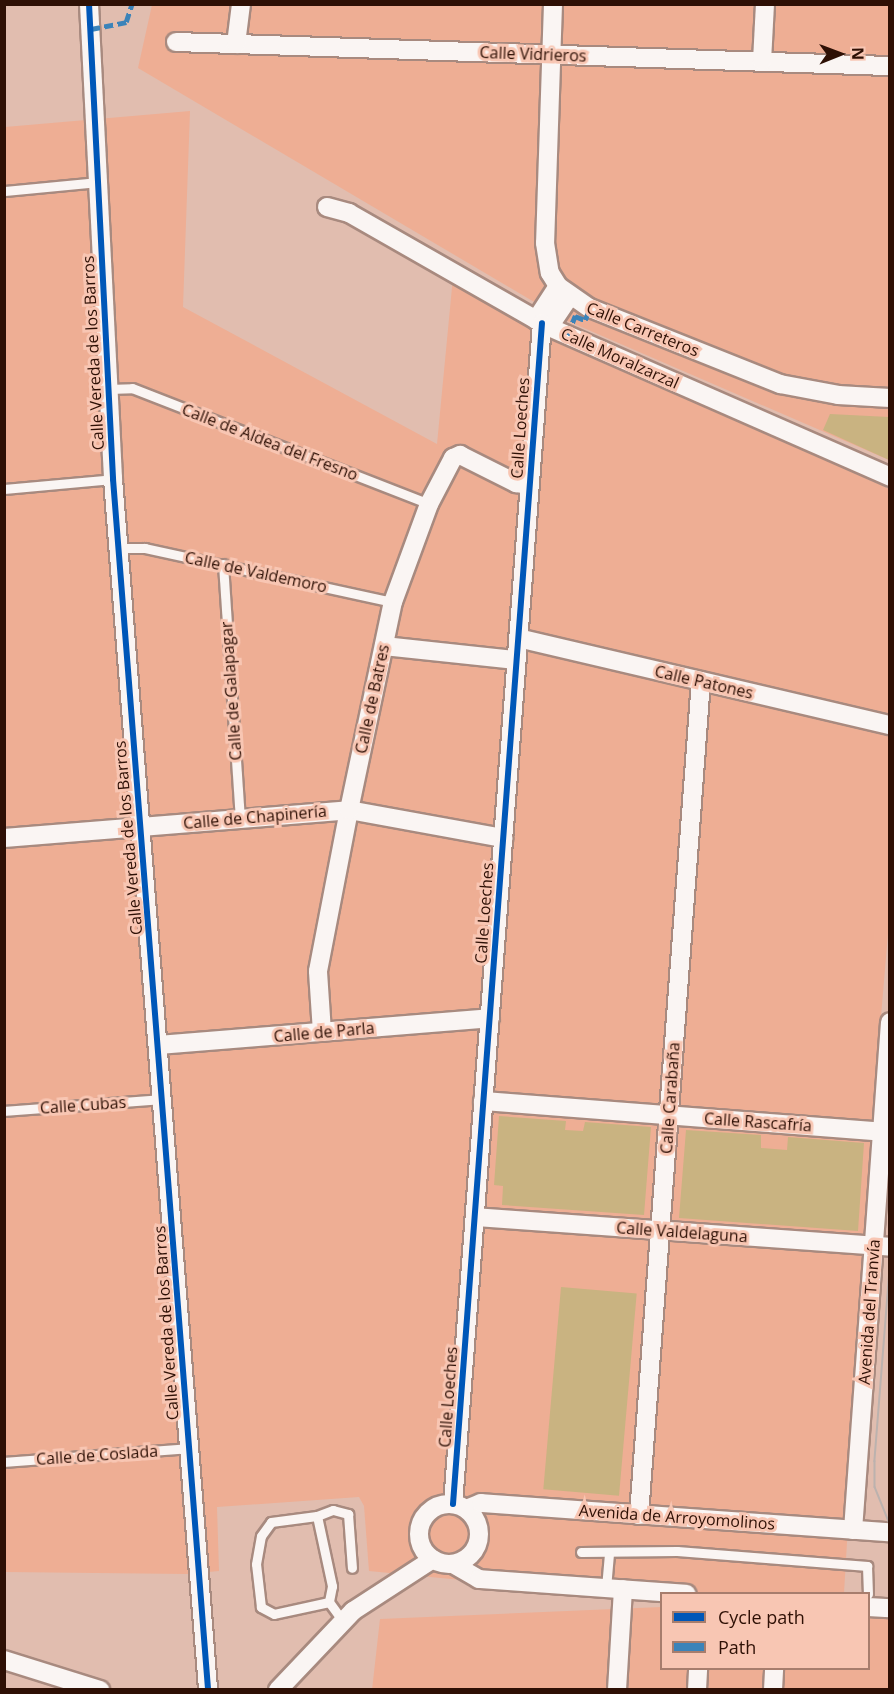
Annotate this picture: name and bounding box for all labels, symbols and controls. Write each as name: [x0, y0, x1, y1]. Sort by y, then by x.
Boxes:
north arrow: [810, 24, 870, 84]
street label: Calle Vidrieros: [479, 43, 587, 65]
text: N: [847, 47, 869, 60]
street label: Calle Vereda de los Barros: [78, 255, 108, 451]
street label: Calle Carreteros: [584, 298, 702, 360]
street label: Calle Moralzarzal: [558, 323, 682, 393]
street label: Calle Loeches: [507, 377, 533, 479]
street label: Calle de Aldea del Fresno: [179, 400, 361, 484]
street label: Calle de Valdemoro: [183, 548, 329, 596]
street label: Calle de Galapagar: [217, 621, 245, 761]
street label: Calle de Batres: [351, 643, 393, 755]
street label: Calle Patones: [653, 661, 755, 703]
street label: Calle Vereda de los Barros: [110, 740, 146, 936]
street label: Calle de Chapinería: [182, 801, 328, 833]
street label: Calle Loeches: [471, 862, 497, 964]
street label: Calle de Parla: [273, 1018, 375, 1046]
street label: Calle Carabaña: [657, 1041, 683, 1155]
street label: Calle Cubas: [39, 1092, 127, 1118]
street label: Calle Rascafría: [703, 1109, 813, 1135]
street label: Calle Valdelaguna: [616, 1218, 748, 1246]
street label: Calle Vereda de los Barros: [150, 1225, 182, 1421]
street label: Avenida del Tranvía: [854, 1239, 884, 1385]
street label: Calle Loeches: [435, 1346, 461, 1448]
street label: Calle de Coslada: [35, 1441, 159, 1469]
street label: Avenida de Arroyomolinos: [578, 1501, 776, 1533]
legend: [660, 1592, 870, 1670]
text: Cycle path: [718, 1605, 805, 1629]
text: Path: [718, 1635, 756, 1659]

